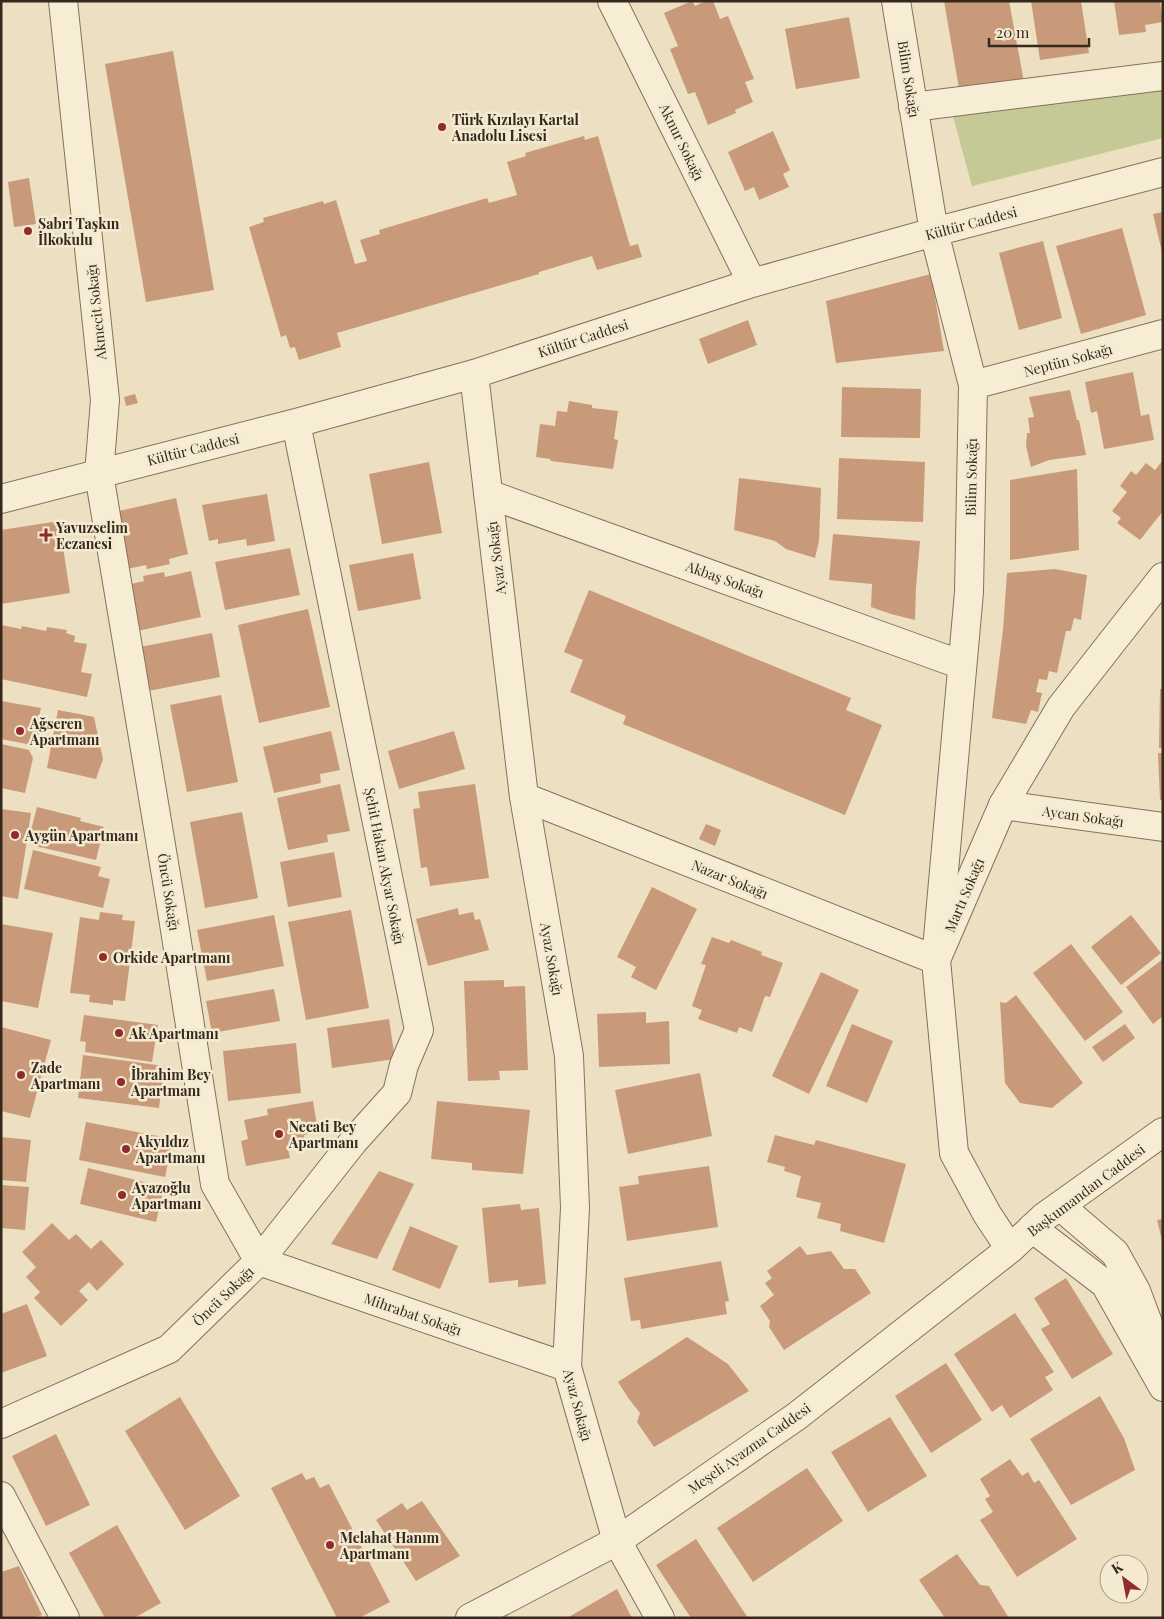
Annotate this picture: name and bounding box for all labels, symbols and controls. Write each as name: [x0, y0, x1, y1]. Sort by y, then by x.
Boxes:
scale bar: [989, 15, 1089, 47]
text: 20 m: [996, 22, 1030, 42]
street label: Bilim Sokağı: [894, 39, 924, 119]
street label: Aknur Sokağı: [655, 99, 709, 184]
place label: Türk Kızılayı Kartal Anadolu Lisesi: [451, 110, 580, 145]
marker: Türk Kızılayı Kartal Anadolu Lisesi: [436, 121, 448, 133]
street label: Kültür Caddesi: [923, 202, 1019, 244]
place label: Sabri Taşkın İlkokulu: [38, 214, 120, 249]
marker: Sabri Taşkın İlkokulu: [22, 225, 34, 237]
street label: Akmecit Sokağı: [82, 263, 111, 362]
street label: Kültür Caddesi: [535, 314, 631, 362]
street label: Neptün Sokağı: [1022, 339, 1114, 381]
street label: Kültür Caddesi: [145, 428, 241, 470]
street label: Bilim Sokağı: [961, 438, 981, 516]
place label: Yavuzselim Eczanesi: [55, 518, 128, 553]
street label: Ayaz Sokağı: [482, 520, 510, 597]
marker: Yavuzselim Eczanesi: [40, 529, 52, 541]
street label: Akbaş Sokağı: [682, 556, 767, 602]
place label: Ağseren Apartmanı: [29, 714, 100, 749]
marker: Ağseren Apartmanı: [14, 725, 26, 737]
street label: Şehit Hakan Akyar Sokağı: [360, 786, 410, 946]
street label: Aycan Sokağı: [1040, 801, 1125, 831]
place label: Aygün Apartmanı: [24, 826, 139, 845]
marker: Aygün Apartmanı: [9, 829, 21, 841]
street label: Öncü Sokağı: [153, 852, 185, 932]
street label: Nazar Sokağı: [689, 855, 771, 903]
street label: Martı Sokağı: [940, 855, 988, 935]
street label: Ayaz Sokağı: [536, 920, 568, 997]
place label: Orkide Apartmanı: [113, 948, 231, 967]
marker: Orkide Apartmanı: [97, 951, 109, 963]
place label: Ak Apartmanı: [128, 1024, 219, 1043]
marker: Ak Apartmanı: [113, 1027, 125, 1039]
place label: Zade Apartmanı: [30, 1058, 101, 1093]
place label: İbrahim Bey Apartmanı: [130, 1065, 211, 1100]
marker: Zade Apartmanı: [15, 1069, 27, 1081]
marker: İbrahim Bey Apartmanı: [115, 1076, 127, 1088]
place label: Necati Bey Apartmanı: [288, 1117, 359, 1152]
marker: Necati Bey Apartmanı: [273, 1128, 285, 1140]
place label: Akyıldız Apartmanı: [135, 1132, 206, 1167]
street label: Başkumandan Caddesi: [1023, 1139, 1149, 1241]
marker: Akyıldız Apartmanı: [120, 1143, 132, 1155]
place label: Ayazoğlu Apartmanı: [131, 1178, 202, 1213]
marker: Ayazoğlu Apartmanı: [116, 1189, 128, 1201]
street label: Öncü Sokağı: [188, 1262, 258, 1330]
street label: Mihrabat Sokağı: [362, 1288, 464, 1340]
street label: Ayaz Sokağı: [559, 1366, 597, 1443]
street label: Meşeli Ayazma Caddesi: [684, 1398, 814, 1498]
place label: Melahat Hanım Apartmanı: [339, 1528, 440, 1563]
marker: Melahat Hanım Apartmanı: [324, 1539, 336, 1551]
north arrow: [1099, 1554, 1149, 1604]
text: K: [1108, 1556, 1127, 1578]

